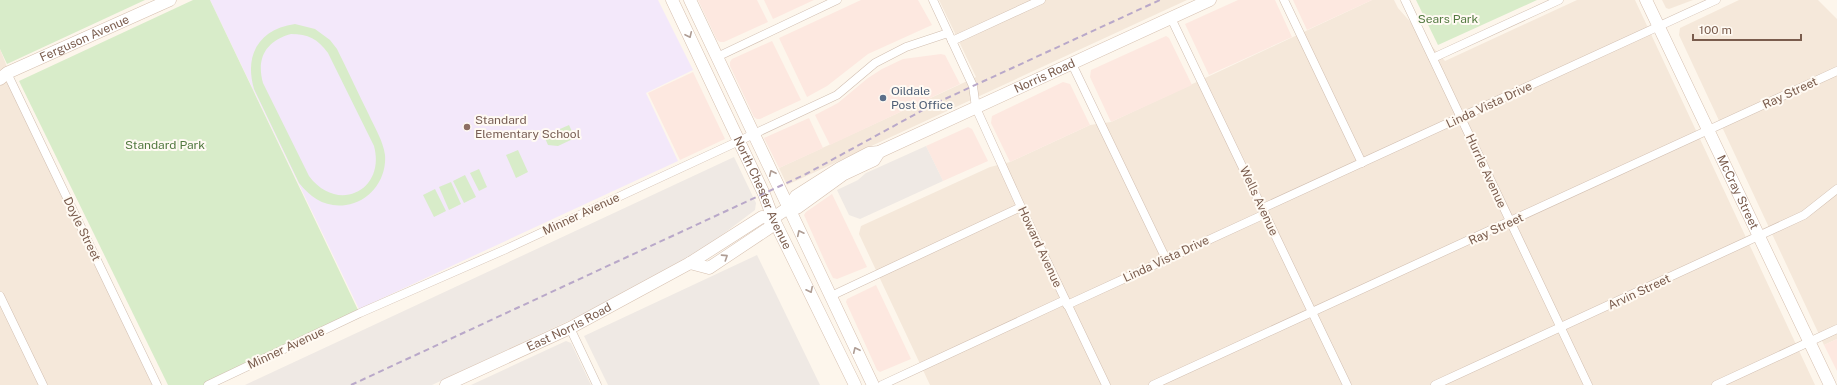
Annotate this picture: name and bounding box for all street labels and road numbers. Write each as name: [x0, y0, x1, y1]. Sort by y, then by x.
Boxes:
street label: Ferguson Avenue: [37, 12, 131, 64]
street label: Norris Road: [1012, 56, 1077, 96]
street label: Ray Street: [1760, 74, 1820, 112]
street label: Linda Vista Drive: [1444, 79, 1534, 131]
street label: Hurrle Avenue: [1463, 132, 1509, 210]
street label: North Chester Avenue: [731, 134, 794, 252]
street label: McCray Street: [1714, 153, 1762, 232]
street label: Wells Avenue: [1237, 164, 1281, 238]
street label: Minner Avenue: [540, 190, 622, 238]
street label: Doyle Street: [60, 195, 104, 264]
street label: Howard Avenue: [1015, 204, 1065, 290]
street label: Ray Street: [1466, 210, 1526, 248]
street label: Linda Vista Drive: [1121, 233, 1211, 285]
street label: Arvin Street: [1606, 271, 1673, 313]
street label: East Norris Road: [524, 300, 614, 354]
street label: Minner Avenue: [245, 324, 327, 372]

